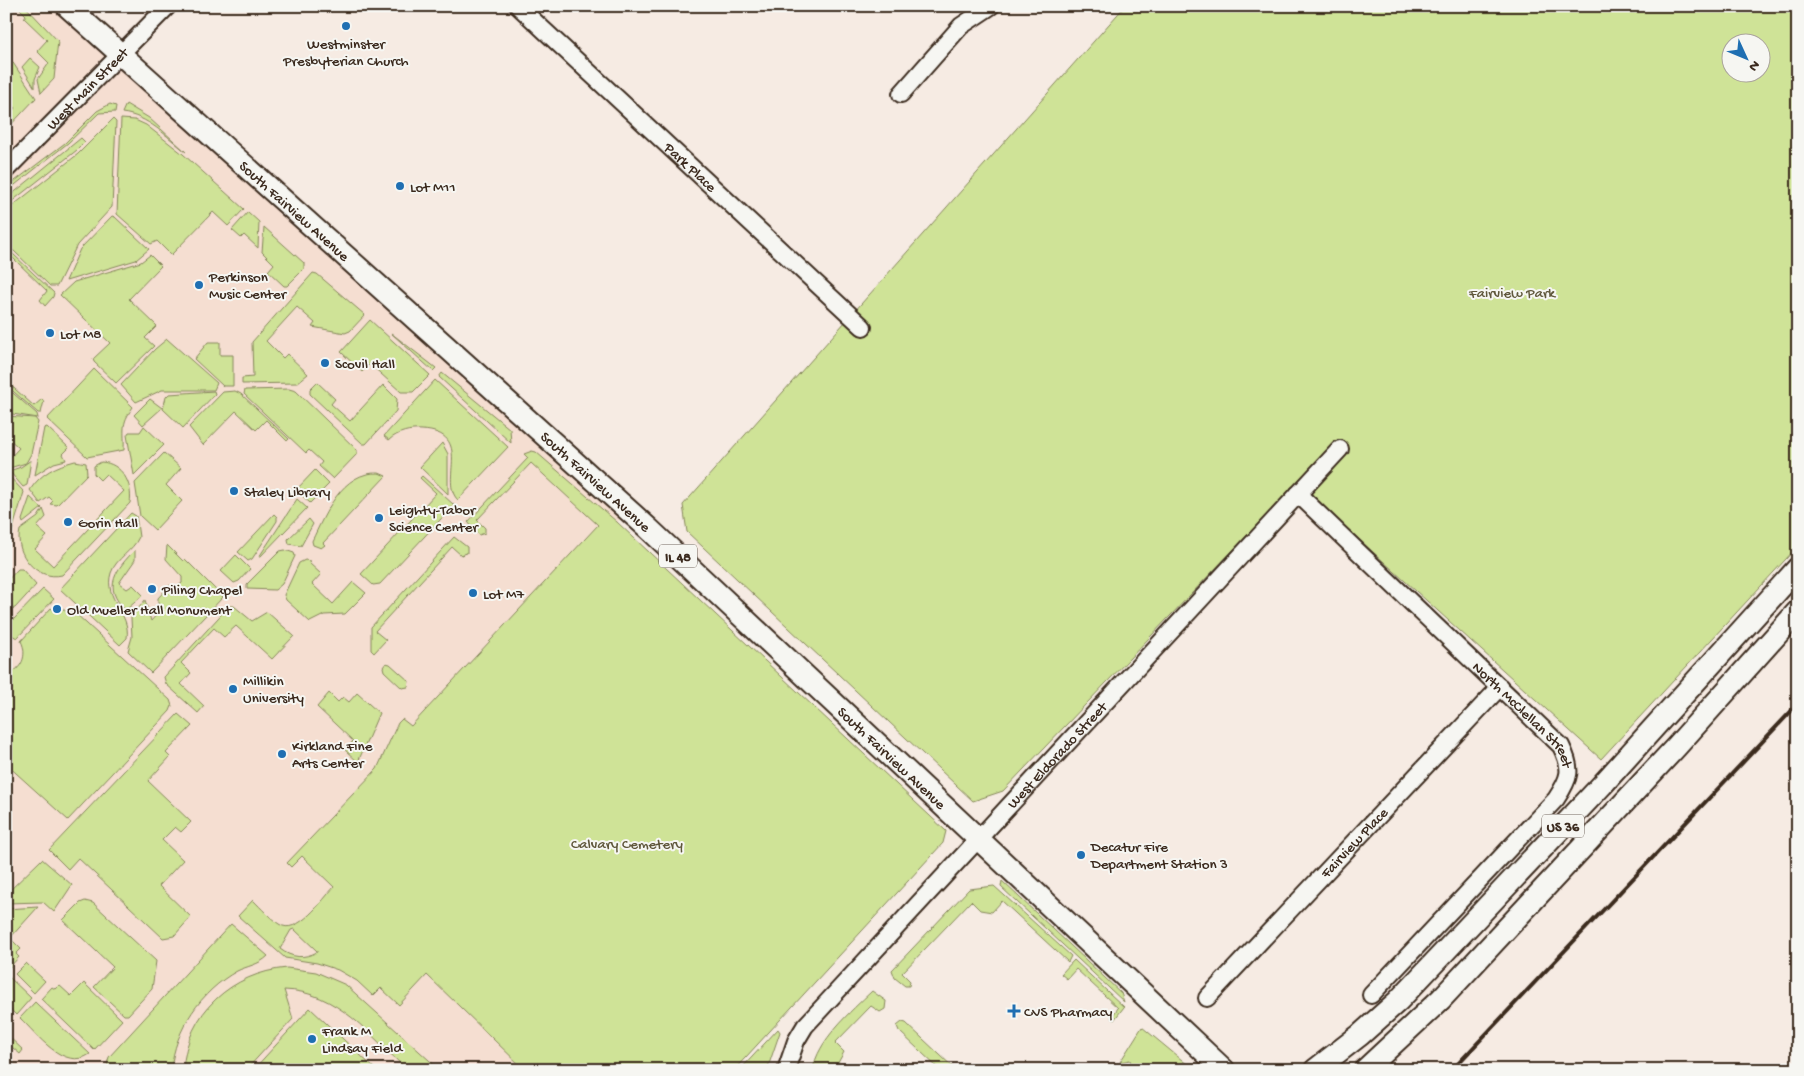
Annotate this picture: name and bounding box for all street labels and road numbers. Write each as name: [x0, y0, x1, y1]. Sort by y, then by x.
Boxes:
street label: West Main Street: [44, 43, 134, 135]
street label: Park Place: [659, 139, 720, 197]
street label: South Fairview Avenue: [234, 158, 352, 266]
street label: South Fairview Avenue: [536, 428, 654, 537]
road number: IL 48: [659, 544, 697, 568]
street label: North McClellan Street: [1468, 659, 1576, 771]
street label: West Eldorado Street: [1004, 698, 1113, 813]
street label: South Fairview Avenue: [833, 704, 949, 814]
street label: Fairview Place: [1317, 804, 1393, 883]
road number: US 36: [1542, 814, 1584, 838]

